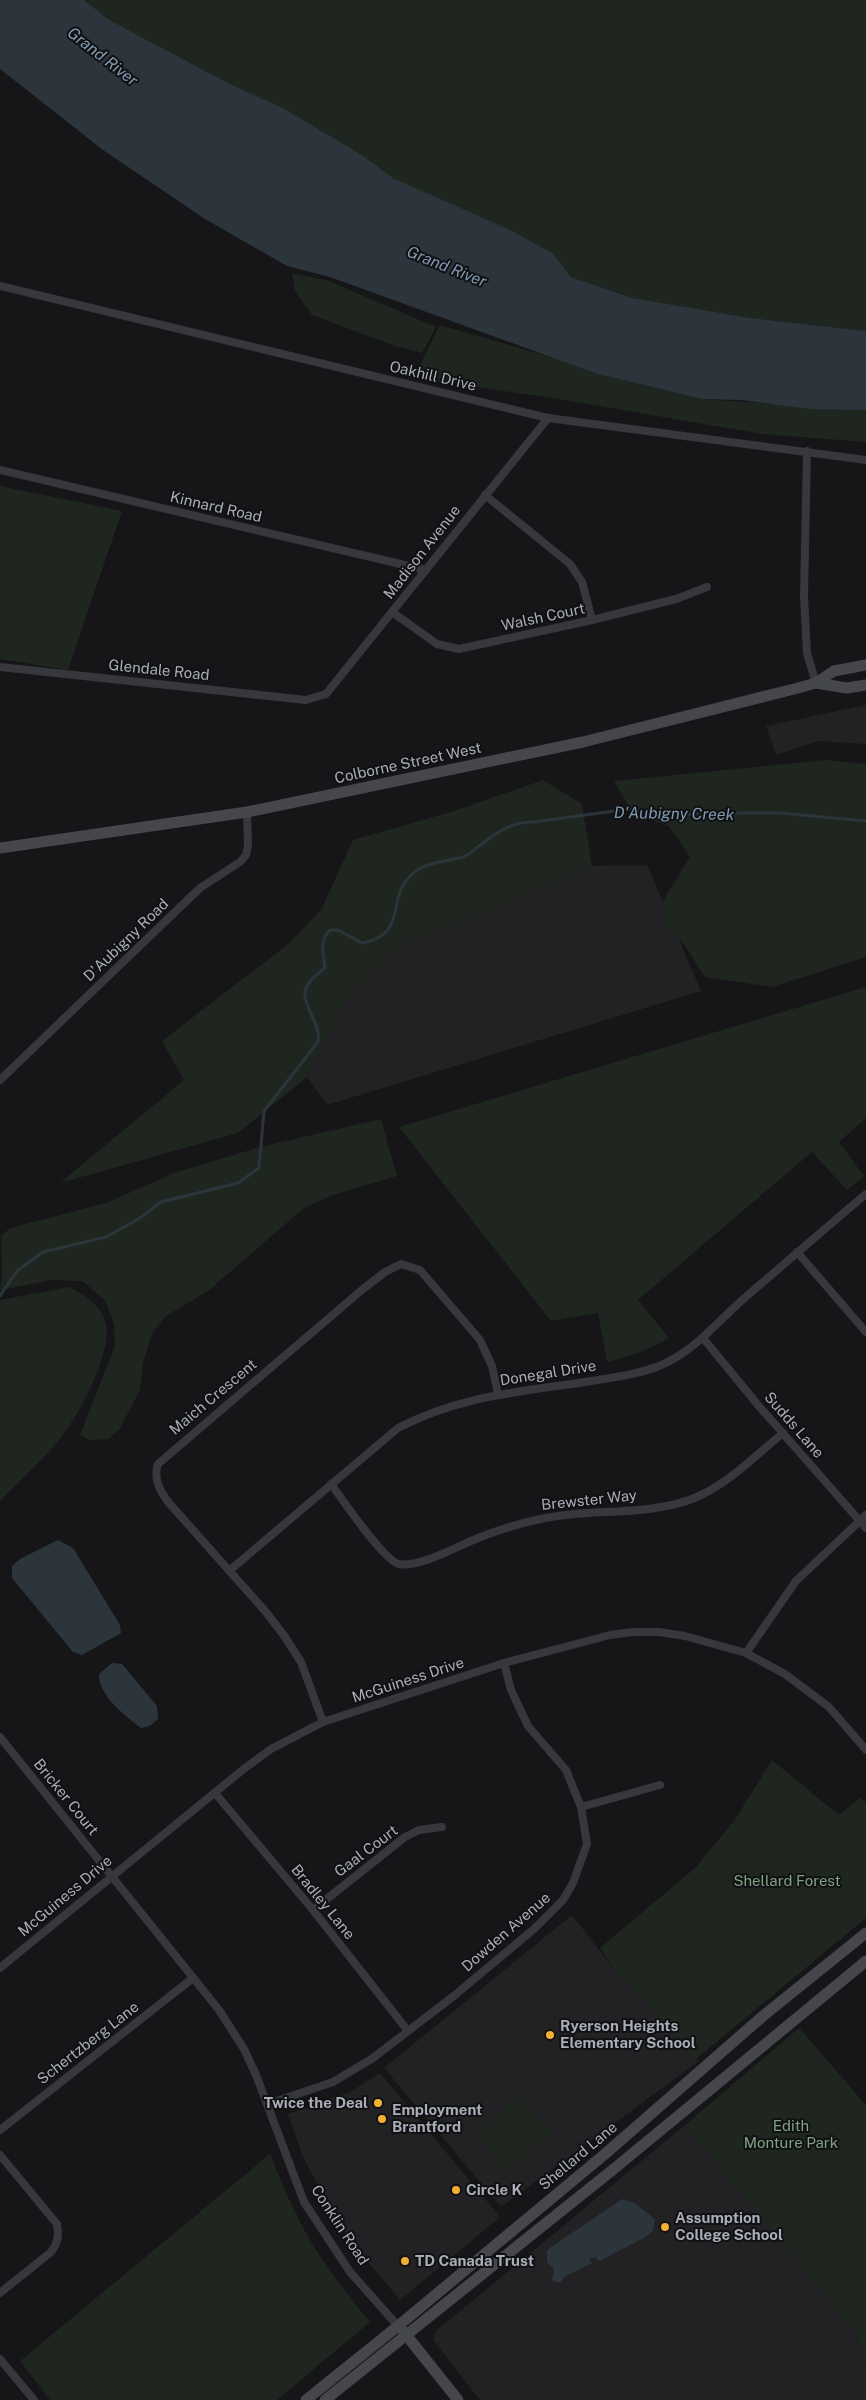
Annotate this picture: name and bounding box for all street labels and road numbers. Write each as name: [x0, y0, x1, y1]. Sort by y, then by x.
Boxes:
street label: Oakhill Drive: [388, 357, 478, 394]
street label: Kinnard Road: [169, 488, 264, 525]
street label: Madison Avenue: [380, 501, 463, 602]
street label: Walsh Court: [499, 599, 586, 634]
street label: Glendale Road: [108, 656, 210, 683]
street label: Colborne Street West: [333, 739, 483, 786]
street label: D'Aubigny Road: [80, 895, 171, 984]
street label: Maich Crescent: [166, 1355, 260, 1438]
street label: Donegal Drive: [498, 1356, 597, 1389]
street label: Sudds Lane: [761, 1388, 828, 1461]
street label: Brewster Way: [540, 1486, 638, 1513]
street label: McGuiness Drive: [350, 1653, 466, 1706]
street label: Bricker Court: [31, 1755, 102, 1838]
street label: Gaal Court: [331, 1821, 401, 1880]
street label: McGuiness Drive: [15, 1852, 115, 1940]
street label: Bradley Lane: [288, 1861, 359, 1942]
street label: Dowden Avenue: [458, 1889, 553, 1975]
street label: Schertzberg Lane: [34, 1998, 142, 2087]
street label: Shellard Lane: [535, 2118, 620, 2193]
street label: Conklin Road: [308, 2182, 373, 2268]

